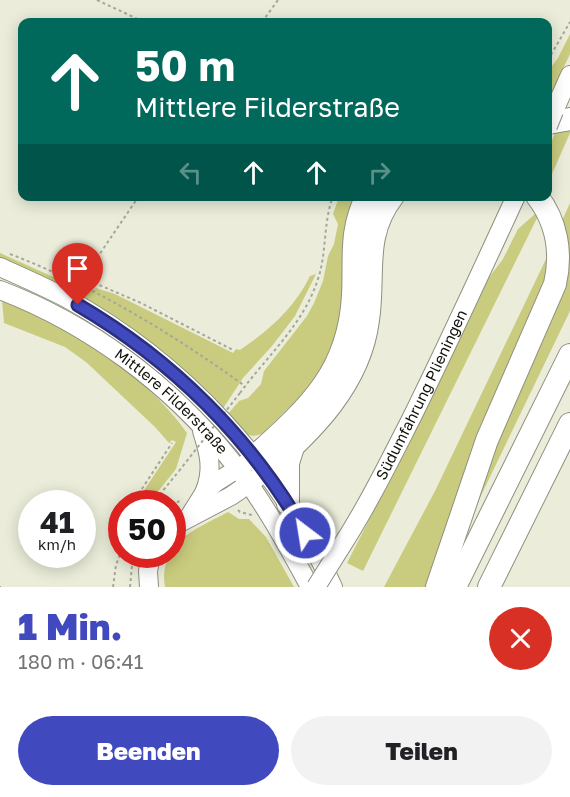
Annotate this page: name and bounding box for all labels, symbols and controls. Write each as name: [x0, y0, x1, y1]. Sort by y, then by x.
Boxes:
text: 50 m: [135, 40, 235, 90]
icon: ahead: [36, 42, 114, 120]
text: Mittlere Filderstraße: [135, 91, 400, 123]
icon: left: [174, 156, 207, 189]
icon: ahead: [237, 156, 270, 189]
icon: ahead: [300, 156, 333, 189]
icon: right: [363, 156, 396, 189]
pin: [52, 243, 103, 305]
icon: arrive: [61, 252, 94, 285]
street label: Südumfahrung Plieningen: [371, 306, 470, 483]
street label: Mittlere Filderstraße: [112, 344, 232, 457]
speed limit sign: 50: [108, 490, 186, 568]
position arrow: [273, 501, 337, 565]
text: 41: [40, 504, 74, 540]
text: km/h: [38, 535, 76, 553]
text: 1 Min.: [18, 605, 122, 648]
button: close: [489, 607, 552, 670]
text: 180 m · 06:41: [18, 649, 143, 673]
button: Beenden: [18, 716, 279, 785]
button: Teilen: [291, 716, 552, 785]

